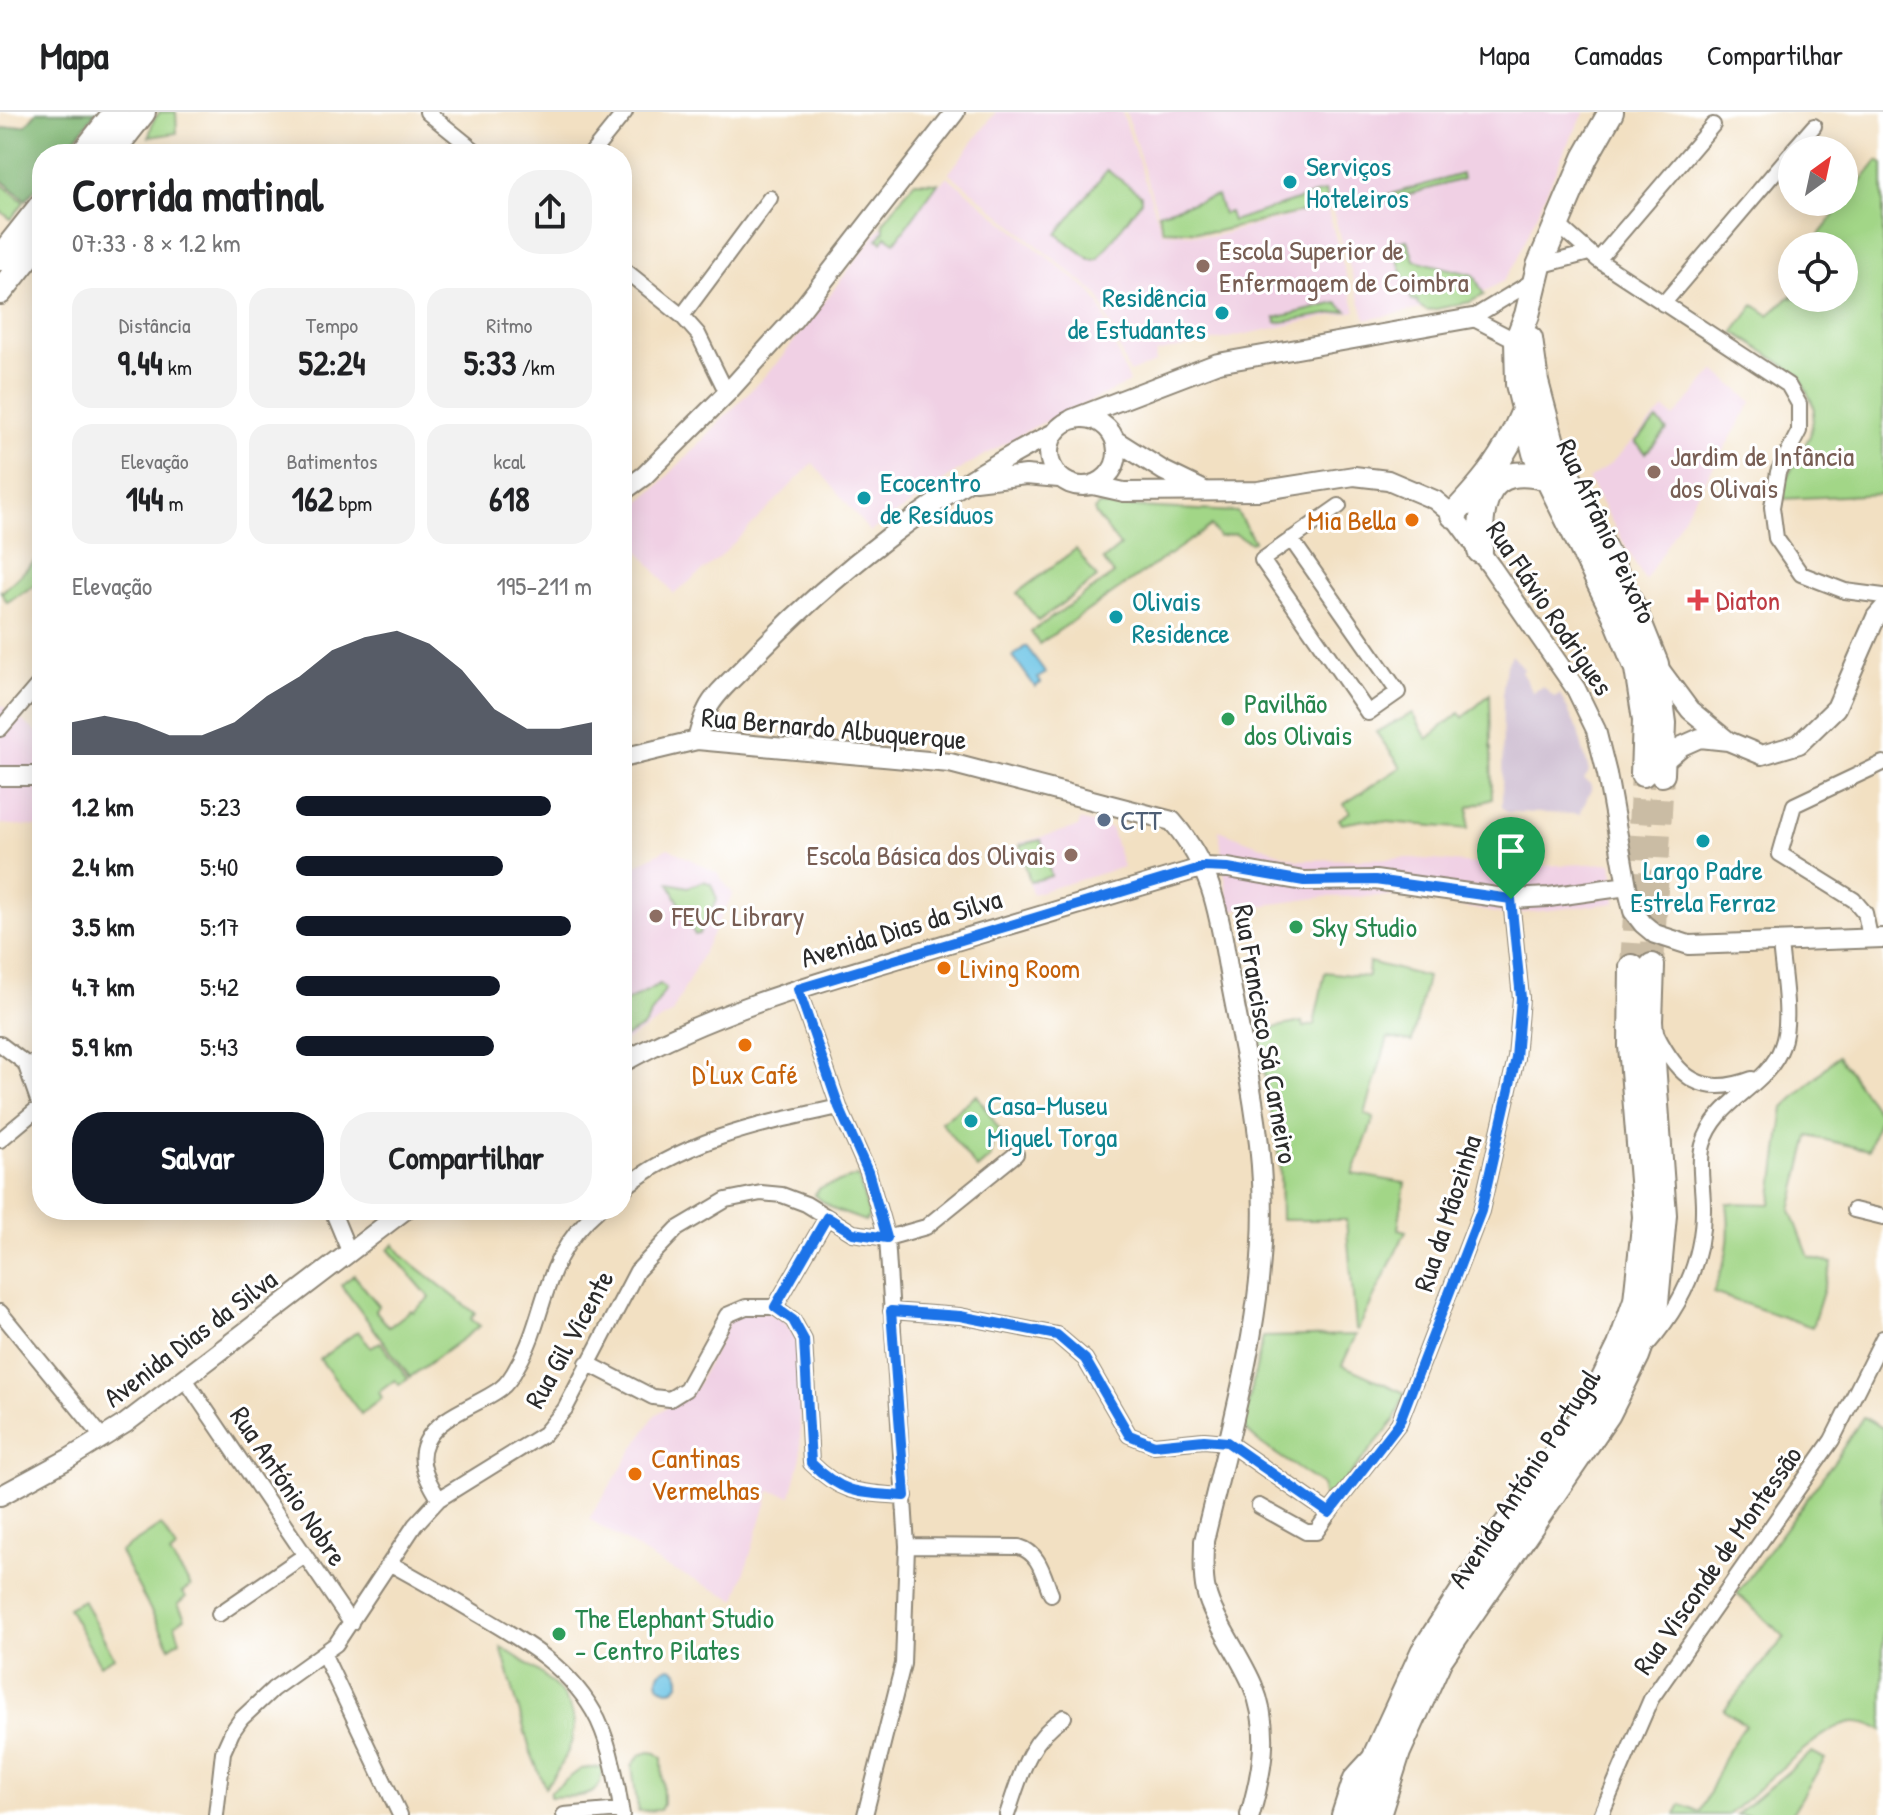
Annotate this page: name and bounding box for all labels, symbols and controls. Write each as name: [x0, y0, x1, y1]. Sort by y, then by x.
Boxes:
text: Mapa: [40, 29, 109, 81]
text: Mapa: [1479, 36, 1530, 74]
text: Camadas: [1574, 36, 1663, 74]
text: Compartilhar: [1707, 36, 1843, 74]
north arrow: [1778, 136, 1858, 216]
map controls: [1778, 136, 1858, 312]
place label: Serviços Hoteleiros: [1306, 147, 1409, 217]
text: Corrida matinal: [72, 165, 323, 225]
button: share: [508, 170, 592, 254]
marker: Serviços Hoteleiros: [1281, 173, 1299, 191]
text: 07:33 · 8 × 1.2 km: [72, 225, 241, 260]
place label: Escola Superior de Enfermagem de Coimbra: [1219, 231, 1469, 301]
button: locate: [1778, 232, 1858, 312]
marker: Escola Superior de Enfermagem de Coimbra: [1194, 257, 1212, 275]
place label: Residência de Estudantes: [1067, 278, 1206, 348]
marker: Residência de Estudantes: [1213, 304, 1231, 322]
text: Distância: [119, 310, 191, 340]
text: Tempo: [306, 310, 358, 340]
text: Ritmo: [486, 310, 532, 340]
text: 9.44: [117, 340, 163, 386]
text: 52:24: [299, 340, 365, 386]
text: 5:33: [464, 340, 516, 386]
text: km: [163, 352, 192, 382]
text: /km: [516, 352, 555, 382]
street label: Rua Afrânio Peixoto: [1548, 433, 1666, 629]
place label: Jardim de Infância dos Olivais: [1670, 437, 1854, 507]
text: Elevação: [121, 446, 189, 476]
text: Batimentos: [287, 446, 377, 476]
text: kcal: [493, 446, 525, 476]
place label: Ecocentro de Resíduos: [880, 463, 994, 533]
marker: Jardim de Infância dos Olivais: [1645, 463, 1663, 481]
text: 144: [126, 476, 164, 522]
text: 162: [292, 476, 334, 522]
text: 618: [489, 476, 530, 522]
text: m: [164, 488, 184, 518]
text: bpm: [334, 488, 372, 518]
marker: Ecocentro de Resíduos: [855, 489, 873, 507]
place label: Mia Bella: [1307, 501, 1396, 539]
marker: Mia Bella: [1403, 511, 1421, 529]
street label: Rua Flávio Rodrigues: [1477, 513, 1623, 703]
text: Elevação: [72, 568, 152, 603]
text: 195–211 m: [496, 568, 592, 603]
place label: Diaton: [1716, 581, 1780, 619]
place label: Olivais Residence: [1132, 582, 1230, 652]
marker: Diaton: [1687, 589, 1709, 611]
marker: Olivais Residence: [1107, 608, 1125, 626]
place label: Pavilhão dos Olivais: [1244, 684, 1352, 754]
street label: Rua Bernardo Albuquerque: [700, 697, 968, 759]
marker: Pavilhão dos Olivais: [1219, 710, 1237, 728]
text: 1.2 km: [72, 789, 134, 824]
text: 5:23: [200, 789, 241, 824]
place label: CTT: [1120, 801, 1162, 839]
marker: CTT: [1095, 811, 1113, 829]
pin: [1477, 817, 1545, 899]
icon: arrive: [1489, 829, 1533, 873]
marker: Largo Padre Estrela Ferraz: [1694, 832, 1712, 850]
place label: Escola Básica dos Olivais: [806, 836, 1055, 874]
marker: Escola Básica dos Olivais: [1062, 846, 1080, 864]
text: 2.4 km: [72, 849, 134, 884]
text: 5:40: [200, 849, 238, 884]
place label: Largo Padre Estrela Ferraz: [1630, 851, 1776, 921]
street label: Avenida Dias da Silva: [796, 879, 1006, 977]
place label: FEUC Library: [671, 897, 805, 935]
street label: Rua Francisco Sá Carneiro: [1225, 902, 1307, 1166]
marker: FEUC Library: [647, 907, 665, 925]
place label: Sky Studio: [1312, 908, 1417, 946]
text: 3.5 km: [72, 909, 135, 944]
text: 5:17: [200, 909, 239, 944]
marker: Sky Studio: [1287, 918, 1305, 936]
place label: Living Room: [960, 949, 1080, 987]
marker: Living Room: [935, 959, 953, 977]
text: 4.7 km: [72, 969, 135, 1004]
text: 5:42: [200, 969, 239, 1004]
text: 5.9 km: [72, 1029, 133, 1064]
text: 5:43: [200, 1029, 238, 1064]
marker: D'Lux Café: [736, 1036, 754, 1054]
place label: D'Lux Café: [692, 1055, 798, 1093]
place label: Casa-Museu Miguel Torga: [987, 1086, 1117, 1156]
button: Salvar: [72, 1112, 324, 1204]
button: Compartilhar: [340, 1112, 592, 1204]
marker: Casa-Museu Miguel Torga: [962, 1112, 980, 1130]
street label: Rua da Mãozinha: [1404, 1130, 1490, 1296]
street label: Avenida Dias da Silva: [95, 1260, 285, 1416]
street label: Rua Gil Vicente: [515, 1263, 623, 1415]
street label: Avenida António Portugal: [1439, 1361, 1610, 1595]
street label: Rua António Nobre: [222, 1399, 356, 1573]
street label: Rua Visconde de Montessão: [1624, 1438, 1810, 1682]
place label: Cantinas Vermelhas: [651, 1439, 760, 1509]
marker: Cantinas Vermelhas: [626, 1465, 644, 1483]
place label: The Elephant Studio - Centro Pilates: [575, 1599, 774, 1669]
marker: The Elephant Studio - Centro Pilates: [550, 1625, 568, 1643]

